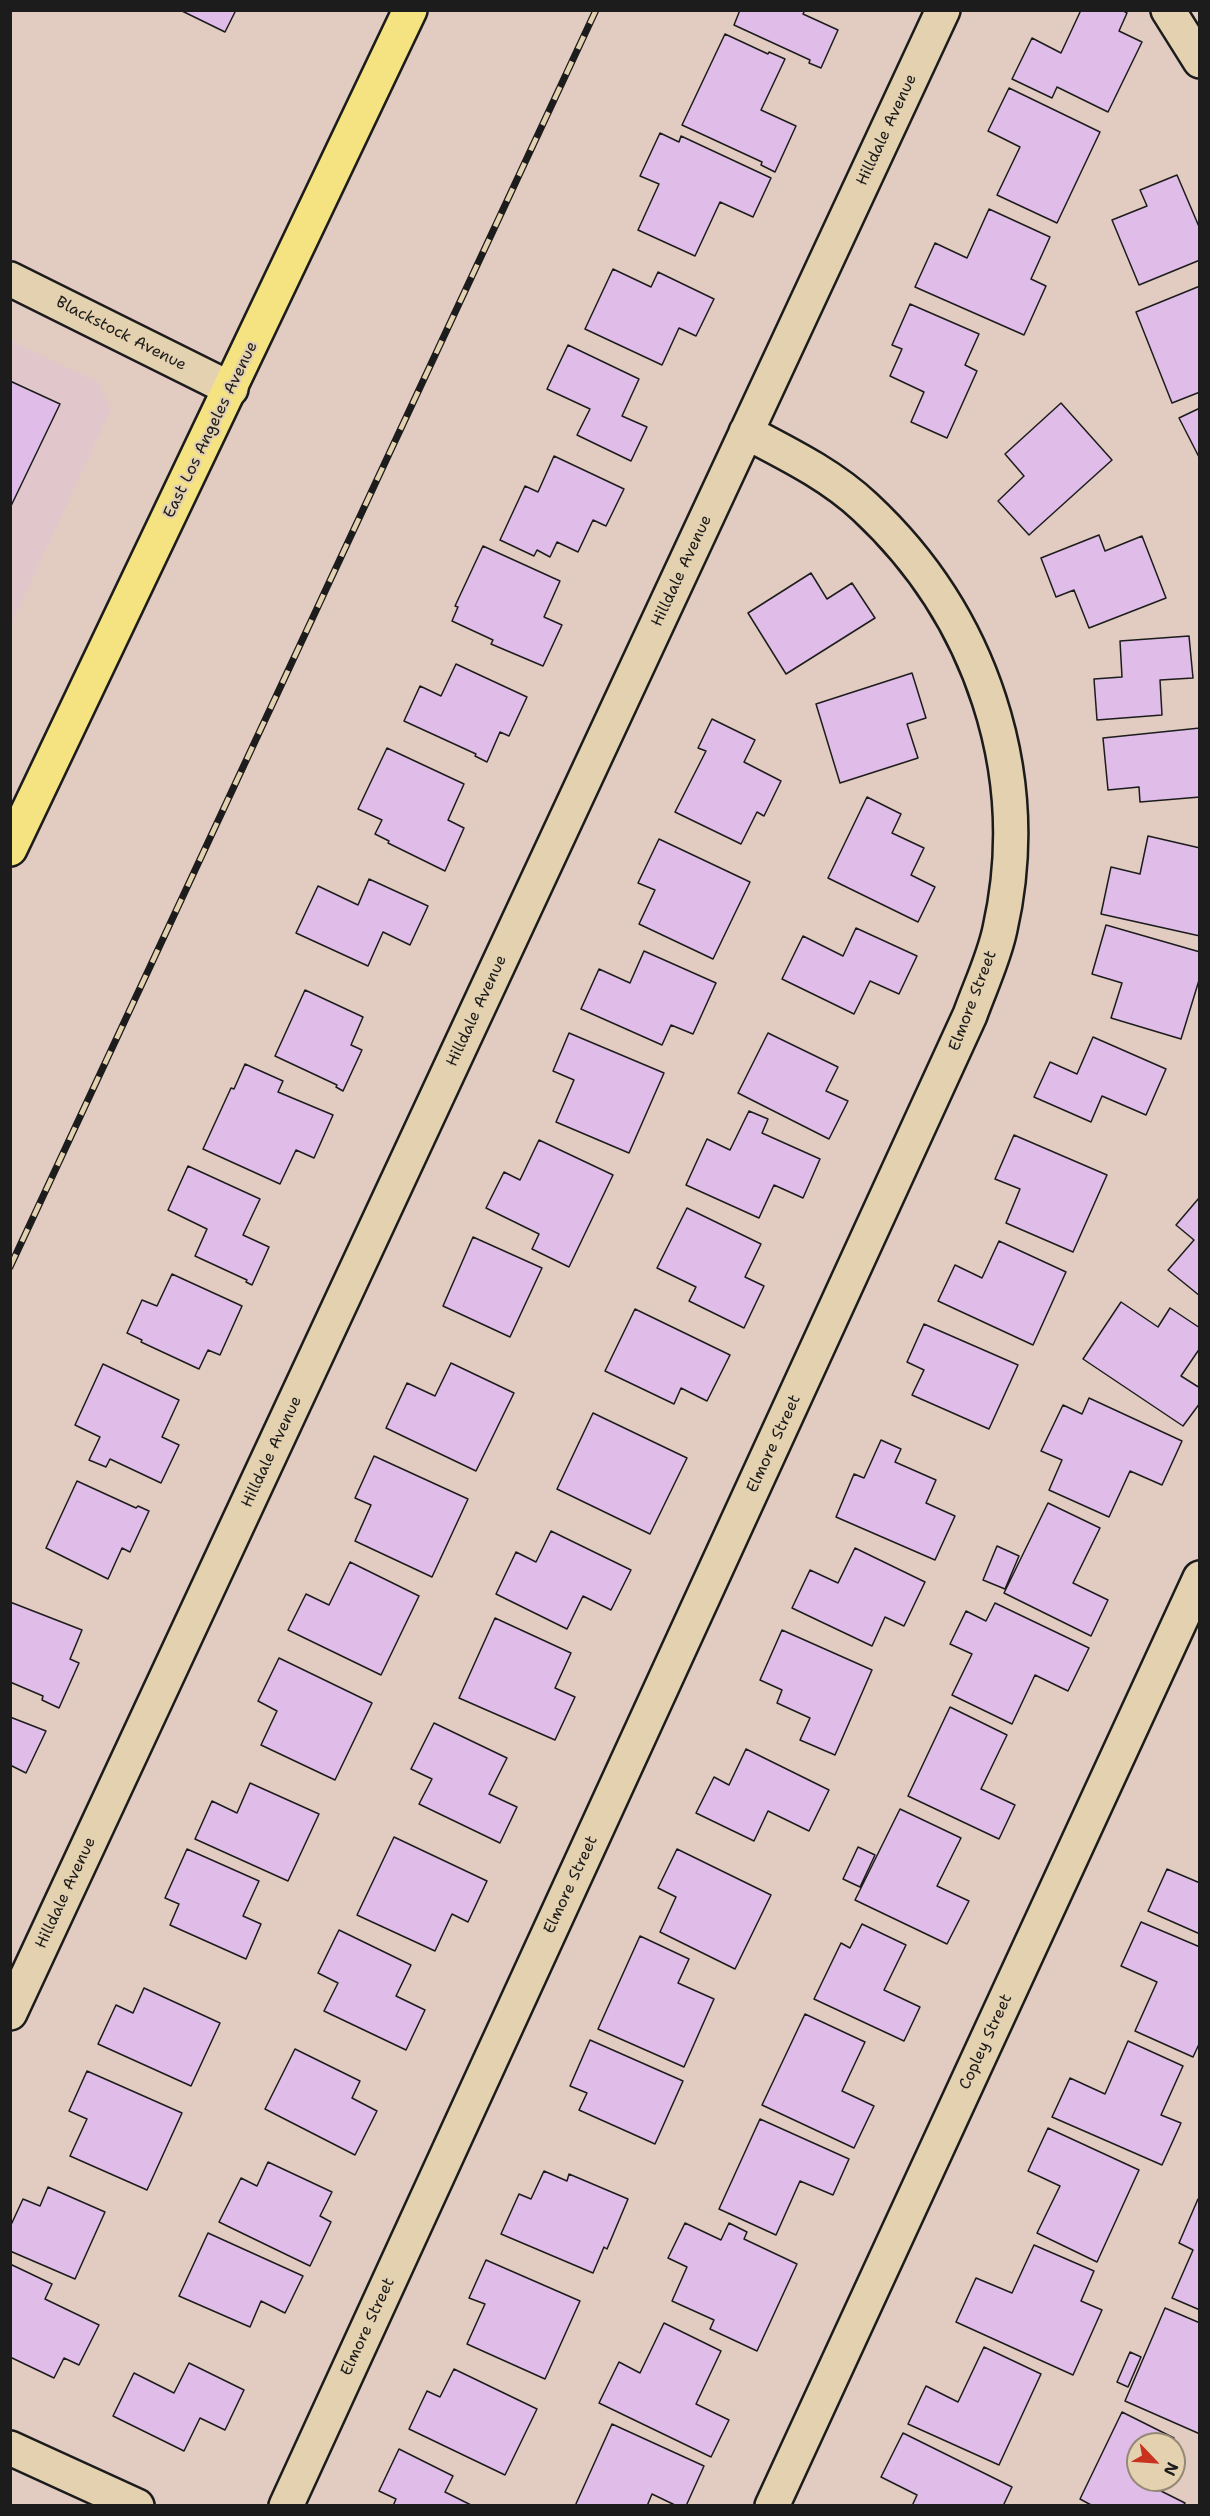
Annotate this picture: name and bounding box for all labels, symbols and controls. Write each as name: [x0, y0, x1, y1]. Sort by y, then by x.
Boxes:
street label: Hilldale Avenue: [853, 71, 921, 189]
street label: Blackstock Avenue: [53, 293, 189, 375]
street label: East Los Angeles Avenue: [160, 339, 262, 521]
street label: Hilldale Avenue: [648, 512, 716, 630]
street label: Elmore Street: [945, 948, 1001, 1054]
street label: Hilldale Avenue: [443, 952, 511, 1070]
street label: Elmore Street: [743, 1392, 805, 1496]
street label: Hilldale Avenue: [238, 1393, 306, 1511]
street label: Elmore Street: [540, 1833, 602, 1937]
street label: Hilldale Avenue: [32, 1834, 100, 1952]
street label: Copley Street: [955, 1991, 1017, 2093]
street label: Elmore Street: [337, 2275, 399, 2379]
north arrow: [1126, 2432, 1186, 2492]
text: N: [1159, 2459, 1183, 2479]

